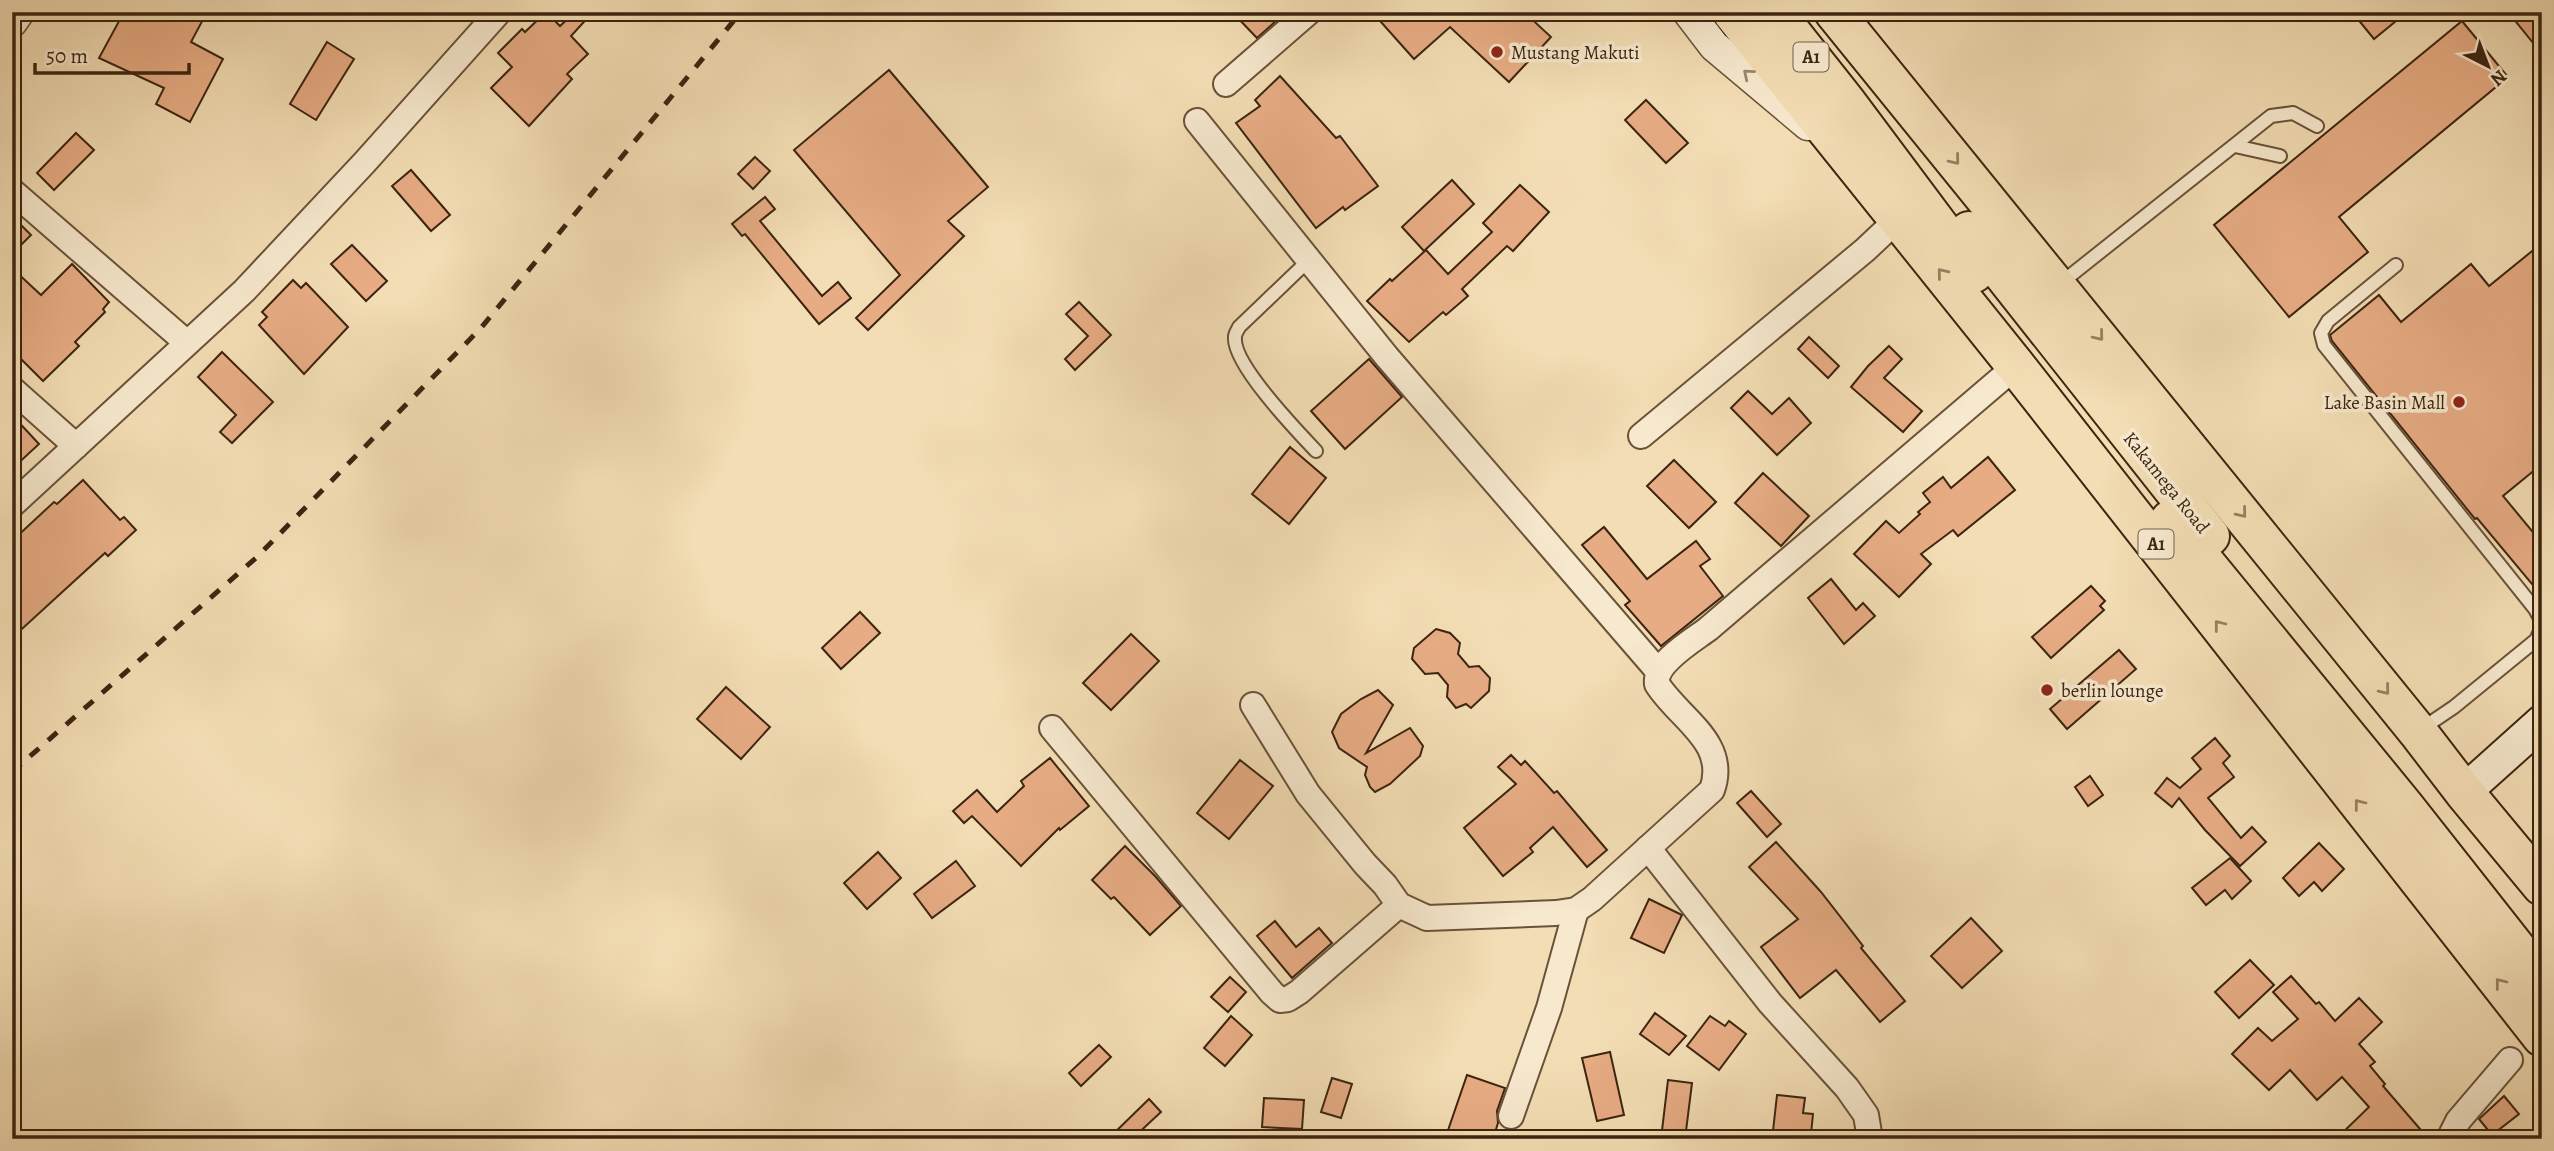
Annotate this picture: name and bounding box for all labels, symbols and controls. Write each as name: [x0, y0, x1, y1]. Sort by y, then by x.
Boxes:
scale bar: [35, 32, 189, 76]
north arrow: [2452, 32, 2522, 102]
place label: Mustang Makuti: [1511, 40, 1640, 66]
text: 50 m: [46, 42, 88, 70]
road number: A1: [1794, 42, 1828, 72]
marker: Mustang Makuti: [1489, 44, 1505, 60]
text: N: [2485, 64, 2513, 92]
one-way arrow: [1743, 70, 1756, 82]
one-way arrow: [1947, 152, 1960, 164]
one-way arrow: [1938, 268, 1950, 281]
one-way arrow: [2091, 328, 2103, 341]
place label: Lake Basin Mall: [2324, 390, 2445, 416]
marker: Lake Basin Mall: [2451, 394, 2467, 410]
street label: Kakamega Road: [2117, 426, 2216, 540]
one-way arrow: [2233, 506, 2246, 518]
road number: A1: [2138, 530, 2174, 558]
one-way arrow: [2215, 620, 2228, 632]
place label: berlin lounge: [2061, 678, 2163, 704]
marker: berlin lounge: [2039, 682, 2055, 698]
one-way arrow: [2376, 683, 2389, 695]
one-way arrow: [2355, 799, 2368, 812]
one-way arrow: [2495, 978, 2508, 991]

